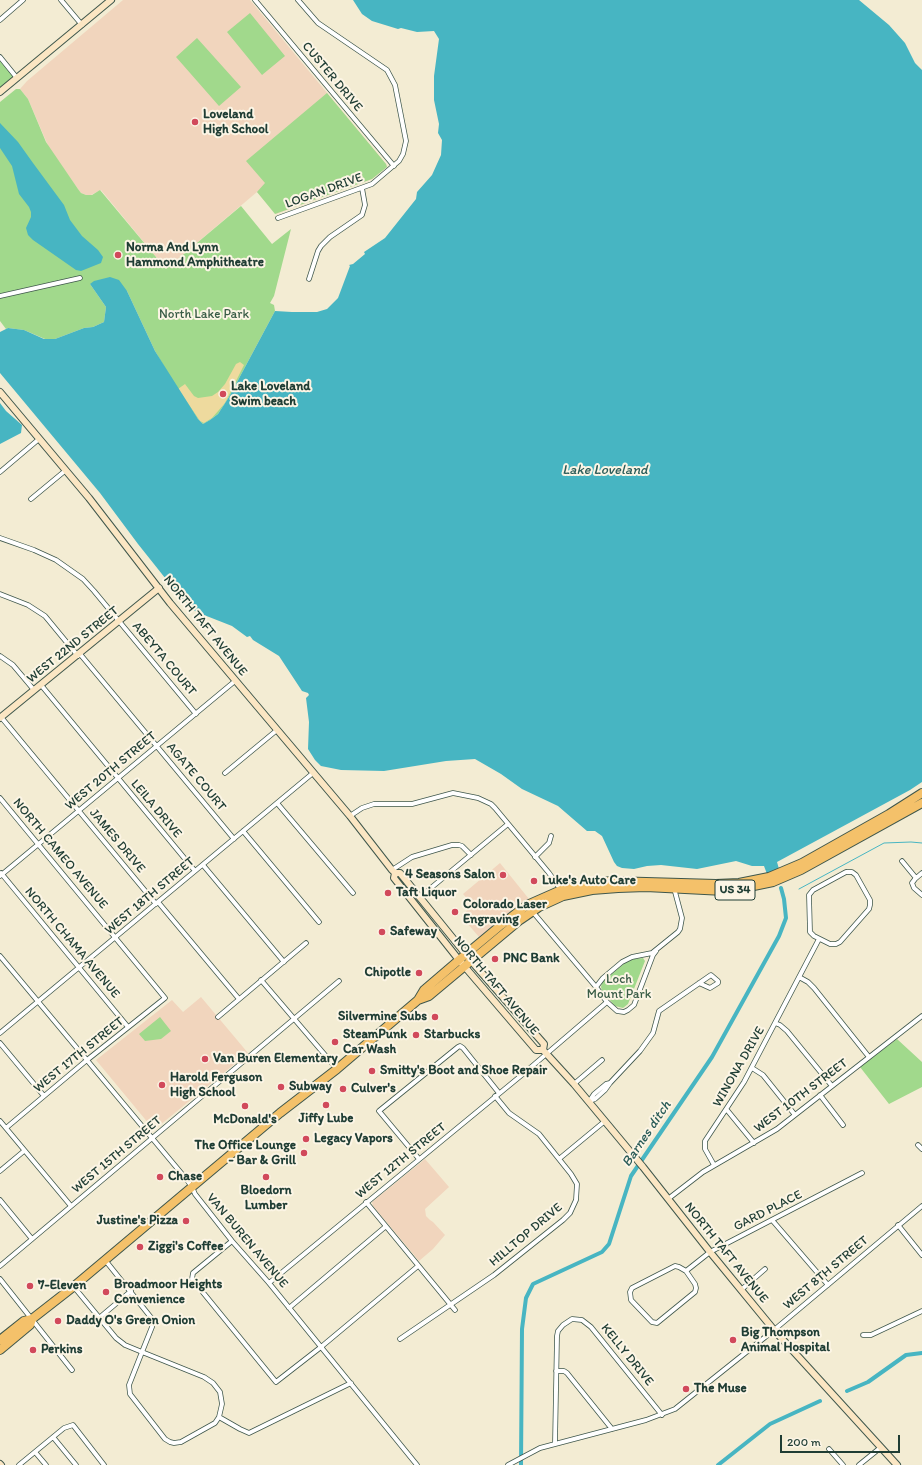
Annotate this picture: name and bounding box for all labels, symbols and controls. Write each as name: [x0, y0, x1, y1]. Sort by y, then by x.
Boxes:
street label: CUSTER DRIVE: [298, 39, 366, 115]
place label: Loveland High School: [203, 107, 269, 138]
marker: Loveland High School: [190, 117, 200, 127]
street label: LOGAN DRIVE: [283, 170, 365, 212]
place label: Norma And Lynn Hammond Amphitheatre: [126, 240, 264, 271]
marker: Norma And Lynn Hammond Amphitheatre: [113, 250, 123, 260]
park label: North Lake Park: [159, 307, 249, 323]
place label: Lake Loveland Swim beach: [231, 379, 311, 410]
marker: Lake Loveland Swim beach: [218, 389, 228, 399]
water label: Lake Loveland: [562, 462, 648, 478]
street label: NORTH TAFT AVENUE: [160, 573, 250, 679]
street label: WEST 22ND STREET: [24, 603, 122, 687]
street label: ABEYTA COURT: [129, 619, 199, 699]
street label: WEST 20TH STREET: [62, 728, 160, 814]
street label: AGATE COURT: [163, 740, 229, 814]
street label: LEILA DRIVE: [127, 777, 185, 841]
street label: NORTH CAMEO AVENUE: [9, 796, 111, 912]
street label: JAMES DRIVE: [86, 806, 148, 876]
street label: WEST 18TH STREET: [102, 854, 198, 938]
place label: 4 Seasons Salon: [405, 867, 495, 883]
marker: 4 Seasons Salon: [498, 870, 508, 880]
place label: Luke's Auto Care: [542, 873, 636, 889]
marker: Luke's Auto Care: [529, 876, 539, 886]
road number: US 34: [715, 880, 755, 900]
street label: NORTH CHAMA AVENUE: [21, 884, 123, 1002]
place label: Taft Liquor: [396, 885, 456, 901]
marker: Taft Liquor: [383, 888, 393, 898]
place label: Colorado Laser Engraving: [463, 897, 547, 928]
marker: Colorado Laser Engraving: [450, 907, 460, 917]
place label: Safeway: [390, 924, 437, 940]
marker: Safeway: [377, 927, 387, 937]
street label: NORTH TAFT AVENUE: [450, 933, 542, 1039]
place label: PNC Bank: [503, 951, 560, 967]
marker: PNC Bank: [490, 954, 500, 964]
place label: Chipotle: [364, 965, 411, 981]
marker: Chipotle: [414, 968, 424, 978]
park label: Loch Mount Park: [587, 972, 651, 1003]
place label: Silvermine Subs: [338, 1009, 427, 1025]
marker: Silvermine Subs: [430, 1012, 440, 1022]
street label: WEST 17TH STREET: [31, 1014, 127, 1096]
street label: WINONA DRIVE: [710, 1024, 768, 1110]
place label: SteamPunk Car Wash: [343, 1027, 407, 1058]
place label: Starbucks: [424, 1027, 480, 1043]
marker: Starbucks: [411, 1030, 421, 1040]
marker: SteamPunk Car Wash: [330, 1037, 340, 1047]
place label: Van Buren Elementary: [213, 1051, 338, 1067]
marker: Van Buren Elementary: [200, 1054, 210, 1064]
street label: WEST 10TH STREET: [751, 1056, 851, 1136]
place label: Smitty's Boot and Shoe Repair: [380, 1063, 547, 1079]
marker: Smitty's Boot and Shoe Repair: [367, 1066, 377, 1076]
place label: Harold Ferguson High School: [170, 1070, 262, 1101]
place label: Subway: [289, 1079, 332, 1095]
marker: Harold Ferguson High School: [157, 1080, 167, 1090]
place label: Culver's: [351, 1081, 396, 1097]
marker: Subway: [276, 1082, 286, 1092]
marker: Culver's: [338, 1084, 348, 1094]
water label: Barnes ditch: [619, 1098, 675, 1170]
marker: Jiffy Lube: [321, 1100, 331, 1110]
marker: McDonald's: [240, 1101, 250, 1111]
place label: Jiffy Lube: [299, 1111, 353, 1127]
place label: McDonald's: [213, 1112, 277, 1128]
street label: WEST 15TH STREET: [69, 1113, 165, 1197]
street label: WEST 12TH STREET: [352, 1120, 450, 1202]
place label: Legacy Vapors: [314, 1131, 393, 1147]
marker: Legacy Vapors: [301, 1134, 311, 1144]
place label: The Office Lounge - Bar & Grill: [195, 1138, 296, 1169]
marker: The Office Lounge - Bar & Grill: [299, 1148, 309, 1158]
place label: Chase: [168, 1169, 202, 1185]
marker: Chase: [155, 1172, 165, 1182]
marker: Bloedorn Lumber: [261, 1172, 271, 1182]
place label: Bloedorn Lumber: [241, 1183, 291, 1214]
street label: GARD PLACE: [731, 1187, 805, 1235]
street label: VAN BUREN AVENUE: [203, 1191, 291, 1291]
street label: HILLTOP DRIVE: [486, 1200, 566, 1270]
street label: NORTH TAFT AVENUE: [681, 1200, 771, 1306]
place label: Justine's Pizza: [97, 1213, 178, 1229]
marker: Justine's Pizza: [181, 1216, 191, 1226]
street label: WEST 8TH STREET: [780, 1233, 872, 1313]
place label: Ziggi's Coffee: [148, 1239, 223, 1255]
marker: Ziggi's Coffee: [135, 1242, 145, 1252]
place label: Broadmoor Heights Convenience: [114, 1277, 222, 1308]
place label: 7-Eleven: [38, 1278, 86, 1294]
marker: 7-Eleven: [25, 1281, 35, 1291]
marker: Broadmoor Heights Convenience: [101, 1287, 111, 1297]
place label: Daddy O's Green Onion: [66, 1313, 195, 1329]
marker: Daddy O's Green Onion: [53, 1316, 63, 1326]
street label: KELLY DRIVE: [597, 1321, 657, 1389]
place label: Big Thompson Animal Hospital: [741, 1325, 830, 1356]
marker: Big Thompson Animal Hospital: [728, 1335, 738, 1345]
place label: Perkins: [41, 1342, 83, 1358]
marker: Perkins: [28, 1345, 38, 1355]
place label: The Muse: [694, 1381, 747, 1397]
marker: The Muse: [681, 1384, 691, 1394]
scale bar: [782, 1427, 902, 1453]
text: 200 m: [787, 1435, 821, 1449]

